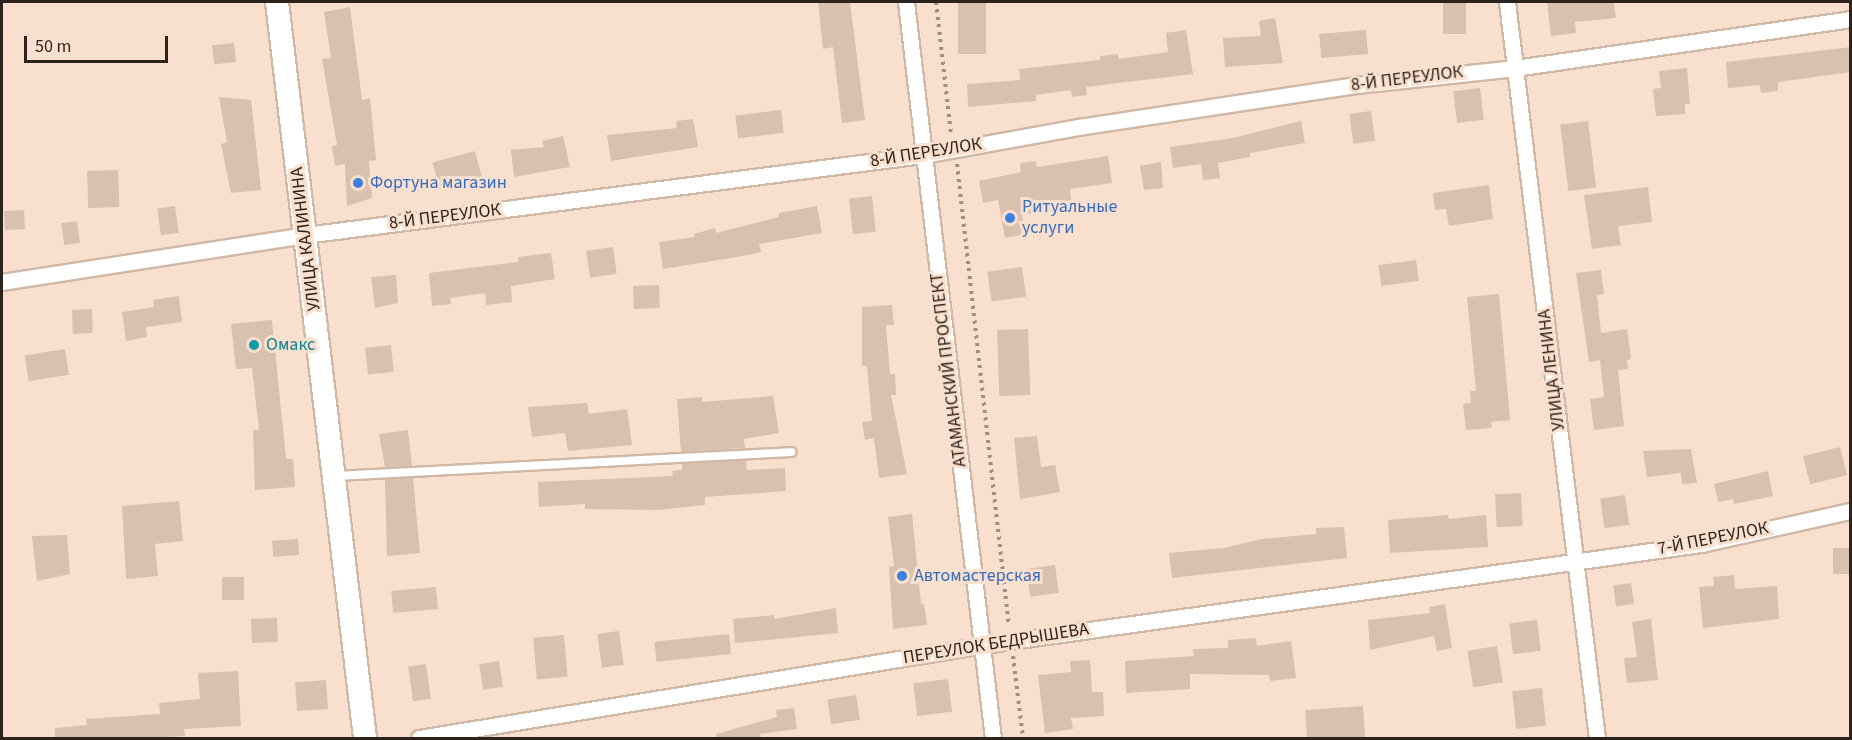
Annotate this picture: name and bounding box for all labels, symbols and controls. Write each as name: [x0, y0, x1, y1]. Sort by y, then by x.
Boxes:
scale bar: [27, 24, 171, 62]
text: 50 m: [35, 34, 71, 59]
street label: 8-Й ПЕРЕУЛОК: [1350, 61, 1464, 97]
street label: 8-Й ПЕРЕУЛОК: [869, 134, 983, 172]
street label: УЛИЦА КАЛИНИНА: [286, 166, 326, 312]
place label: Фортуна магазин: [370, 172, 507, 194]
marker: Фортуна магазин: [351, 176, 365, 190]
place label: Ритуальные услуги: [1022, 197, 1117, 240]
street label: 8-Й ПЕРЕУЛОК: [388, 199, 502, 235]
marker: Ритуальные услуги: [1003, 211, 1017, 225]
street label: АТАМАНСКИЙ ПРОСПЕКТ: [926, 272, 972, 468]
street label: УЛИЦА ЛЕНИНА: [1534, 308, 1570, 432]
place label: Омакс: [266, 334, 315, 356]
marker: Омакс: [247, 338, 261, 352]
street label: 7-Й ПЕРЕУЛОК: [1656, 518, 1770, 560]
place label: Автомастерская: [914, 565, 1041, 587]
marker: Автомастерская: [895, 569, 909, 583]
street label: ПЕРЕУЛОК БЕДРЫШЕВА: [902, 619, 1090, 669]

